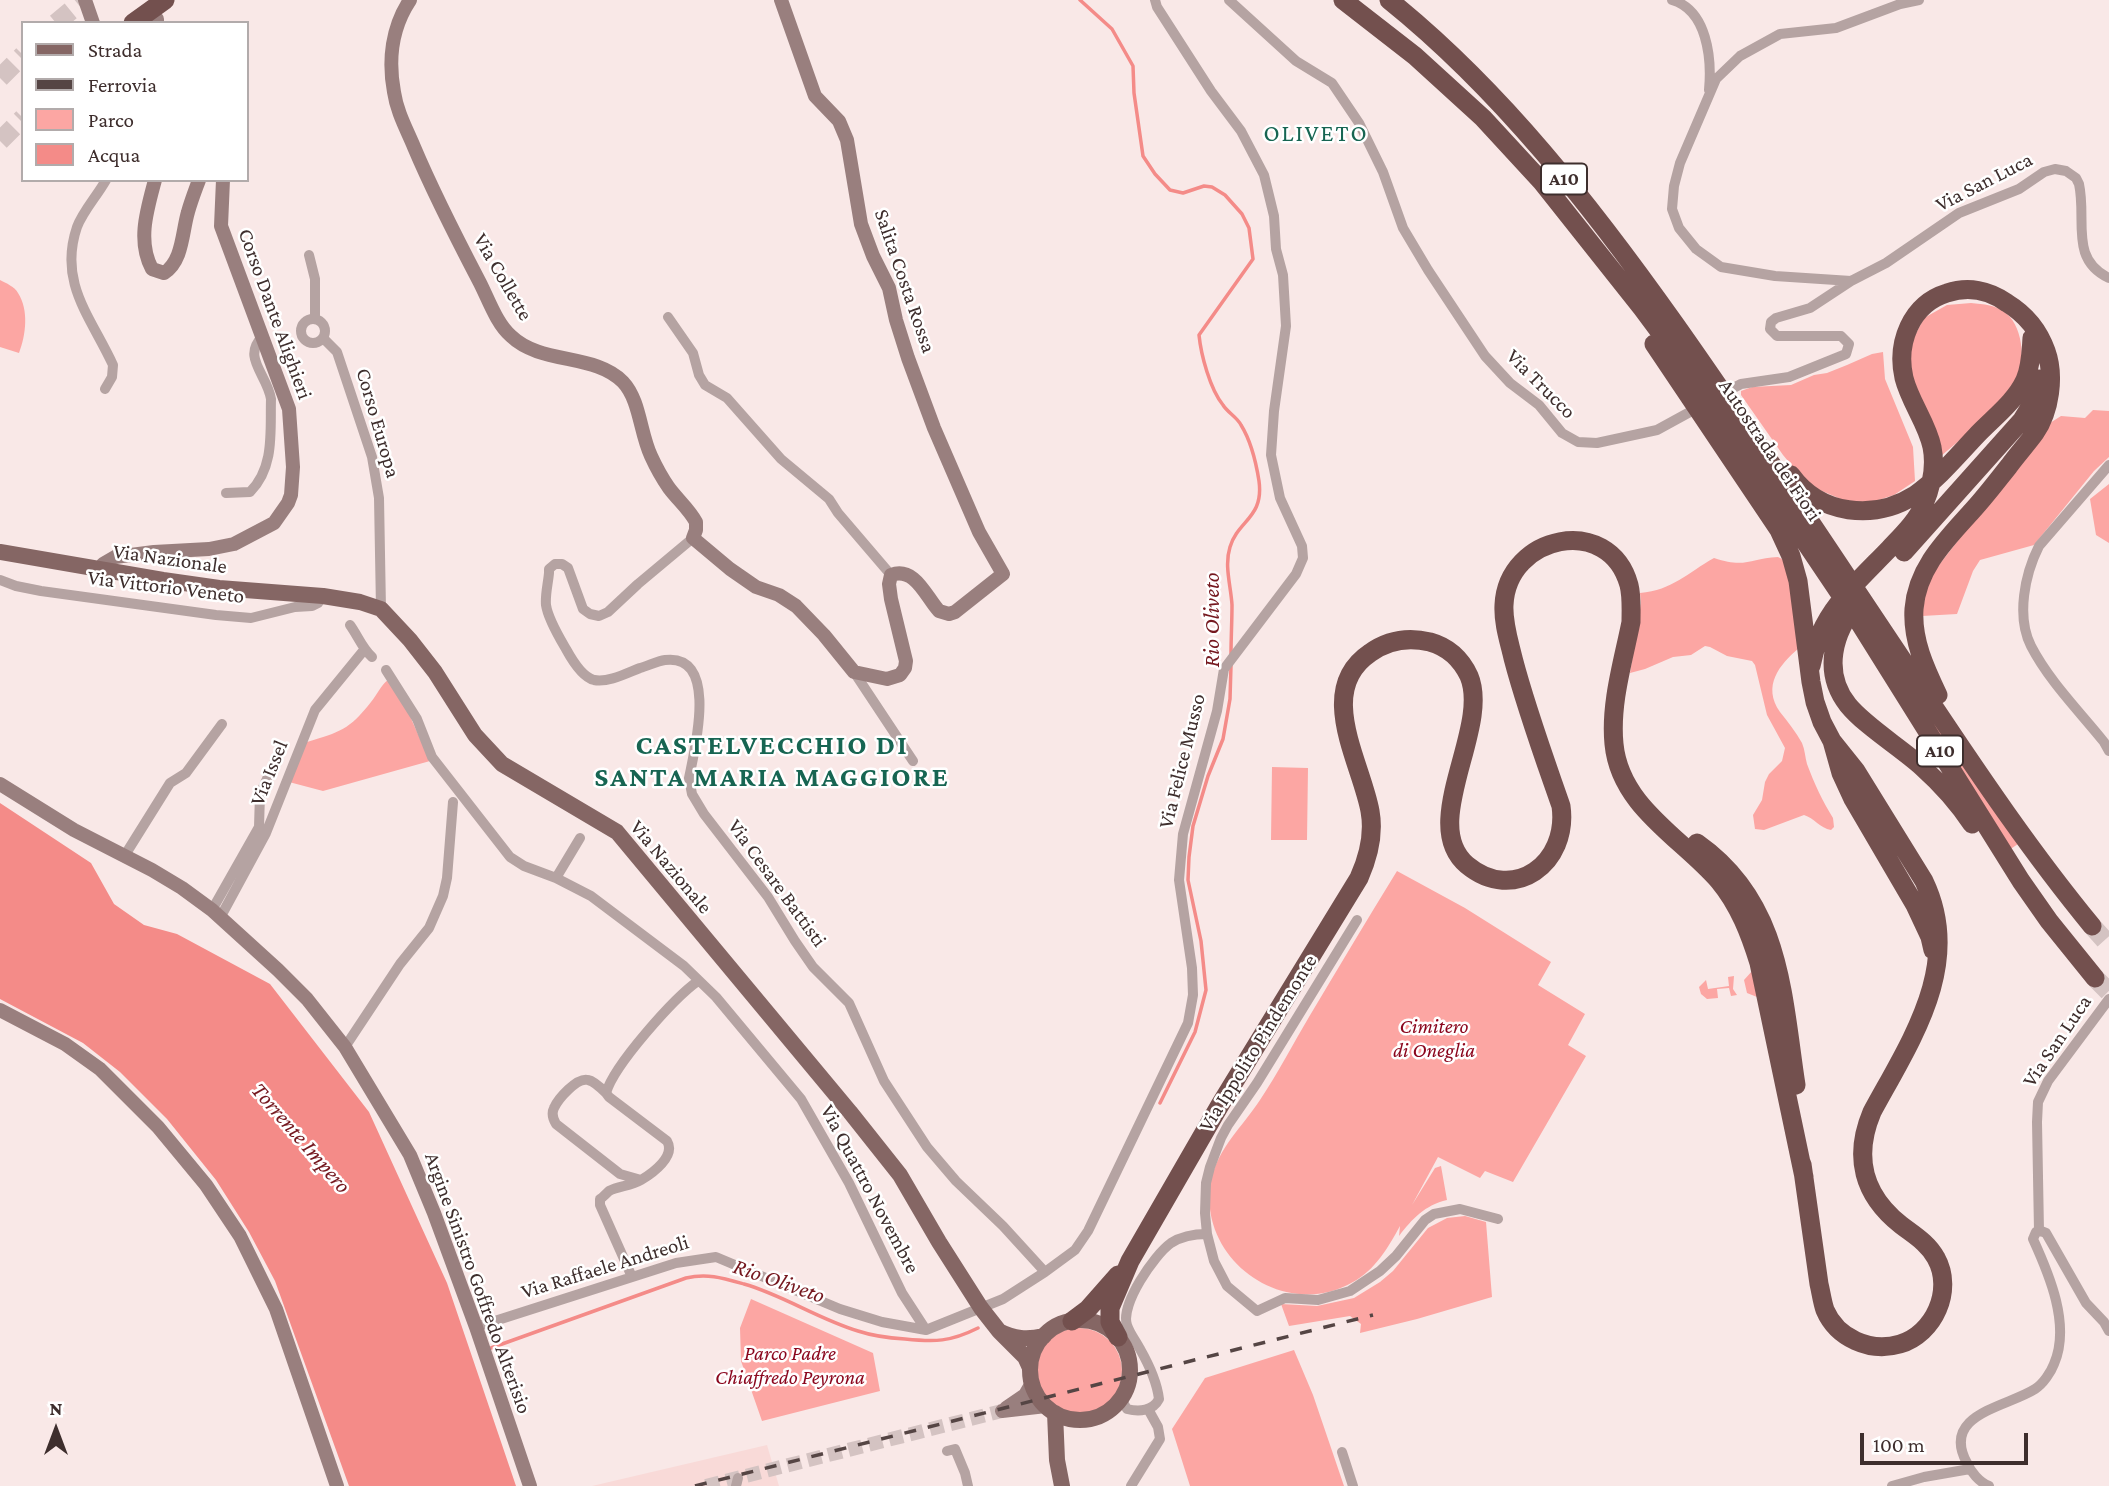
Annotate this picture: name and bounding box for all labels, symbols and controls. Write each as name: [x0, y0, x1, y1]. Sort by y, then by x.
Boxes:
legend: [21, 21, 248, 182]
text: Strada: [88, 38, 142, 62]
text: Ferrovia: [88, 73, 157, 97]
text: Parco: [88, 108, 134, 132]
district label: OLIVETO: [1264, 120, 1368, 148]
text: Acqua: [88, 143, 140, 167]
street label: Via San Luca: [1931, 147, 2037, 217]
road number: A10: [1541, 164, 1587, 195]
street label: Salita Costa Rossa: [869, 206, 941, 356]
street label: Corso Dante Alighieri: [232, 225, 318, 403]
street label: Via Collette: [468, 229, 538, 325]
street label: Via Trucco: [1501, 344, 1581, 424]
street label: Corso Europa: [350, 365, 406, 481]
street label: Autostrada dei Fiori: [1713, 374, 1827, 526]
street label: Via Nazionale: [111, 539, 229, 579]
street label: Via Vittorio Veneto: [86, 565, 246, 609]
water label: Rio Oliveto: [1198, 573, 1226, 667]
street label: Via Felice Musso: [1153, 691, 1211, 831]
district label: CASTELVECCHIO DI SANTA MARIA MAGGIORE: [597, 728, 947, 794]
road number: A10: [1917, 736, 1963, 766]
street label: Via Issel: [245, 737, 293, 809]
street label: Via Cesare Battisti: [722, 814, 832, 952]
street label: Via Nazionale: [624, 815, 718, 919]
street label: Via Ippolito Pindemonte: [1193, 950, 1323, 1136]
street label: Via San Luca: [2017, 990, 2097, 1092]
park label: Cimitero di Oneglia: [1393, 1014, 1475, 1064]
water label: Torrente Impero: [245, 1077, 357, 1199]
street label: Via Quattro Novembre: [815, 1100, 925, 1278]
street label: Argine Sinistro Goffredo Alterisio: [419, 1149, 537, 1417]
street label: Via Raffaele Andreoli: [518, 1230, 692, 1304]
water label: Rio Oliveto: [730, 1252, 828, 1310]
park label: Parco Padre Chiaffredo Peyrona: [715, 1341, 865, 1391]
north arrow: [21, 1395, 91, 1465]
text: N: [50, 1398, 62, 1419]
scale bar: [1864, 1420, 2032, 1464]
text: 100 m: [1873, 1433, 1925, 1457]

